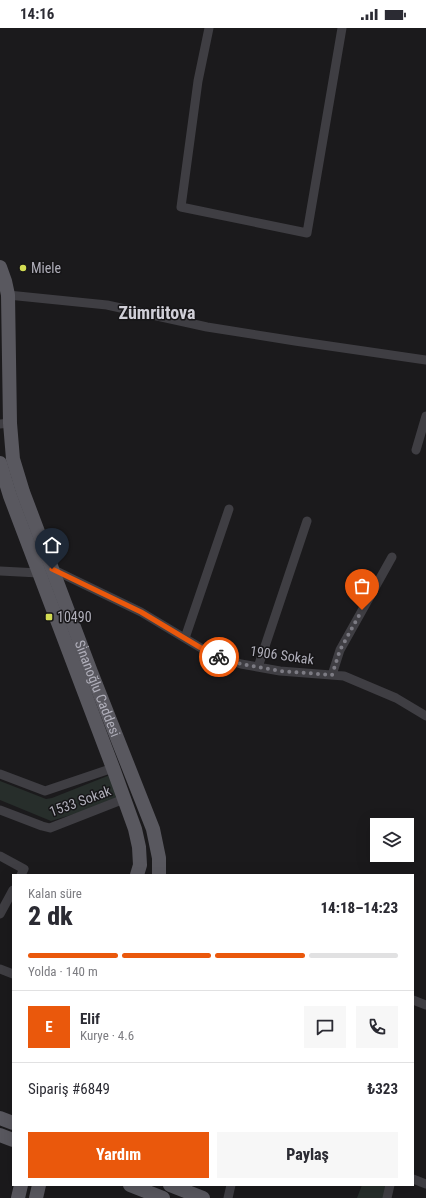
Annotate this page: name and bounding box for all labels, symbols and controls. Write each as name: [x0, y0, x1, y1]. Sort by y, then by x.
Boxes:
text: 14:16: [20, 5, 54, 23]
place label: Miele: [31, 260, 62, 276]
marker: Miele: [18, 263, 28, 273]
district label: Zümrütova: [119, 302, 195, 323]
pin: [35, 528, 69, 569]
icon: home: [41, 534, 63, 556]
pin: [345, 569, 379, 610]
icon: bag: [351, 575, 373, 597]
place label: 10490: [57, 609, 92, 625]
marker: 10490: [44, 612, 54, 622]
courier: [199, 637, 239, 677]
street label: Si̇nanoğlu Caddesi: [72, 638, 124, 739]
street label: 1906 Sokak: [249, 643, 316, 668]
icon: bike: [208, 646, 230, 668]
street label: 1533 Sokak: [47, 782, 114, 820]
map controls: [370, 818, 414, 862]
button: layers: [370, 818, 414, 862]
text: Kalan süre: [28, 886, 82, 901]
text: 14:18–14:23: [320, 899, 398, 917]
text: 2 dk: [28, 901, 73, 931]
text: Yolda · 140 m: [28, 964, 98, 979]
button: chat: [304, 1006, 346, 1048]
button: phone: [356, 1006, 398, 1048]
text: Elif: [80, 1010, 100, 1028]
text: E: [45, 1018, 53, 1036]
text: Kurye · 4.6: [80, 1028, 134, 1043]
text: Sipariş #6849: [28, 1080, 110, 1098]
text: ₺323: [367, 1080, 398, 1098]
button: Yardım: [28, 1132, 209, 1178]
button: Paylaş: [217, 1132, 398, 1178]

